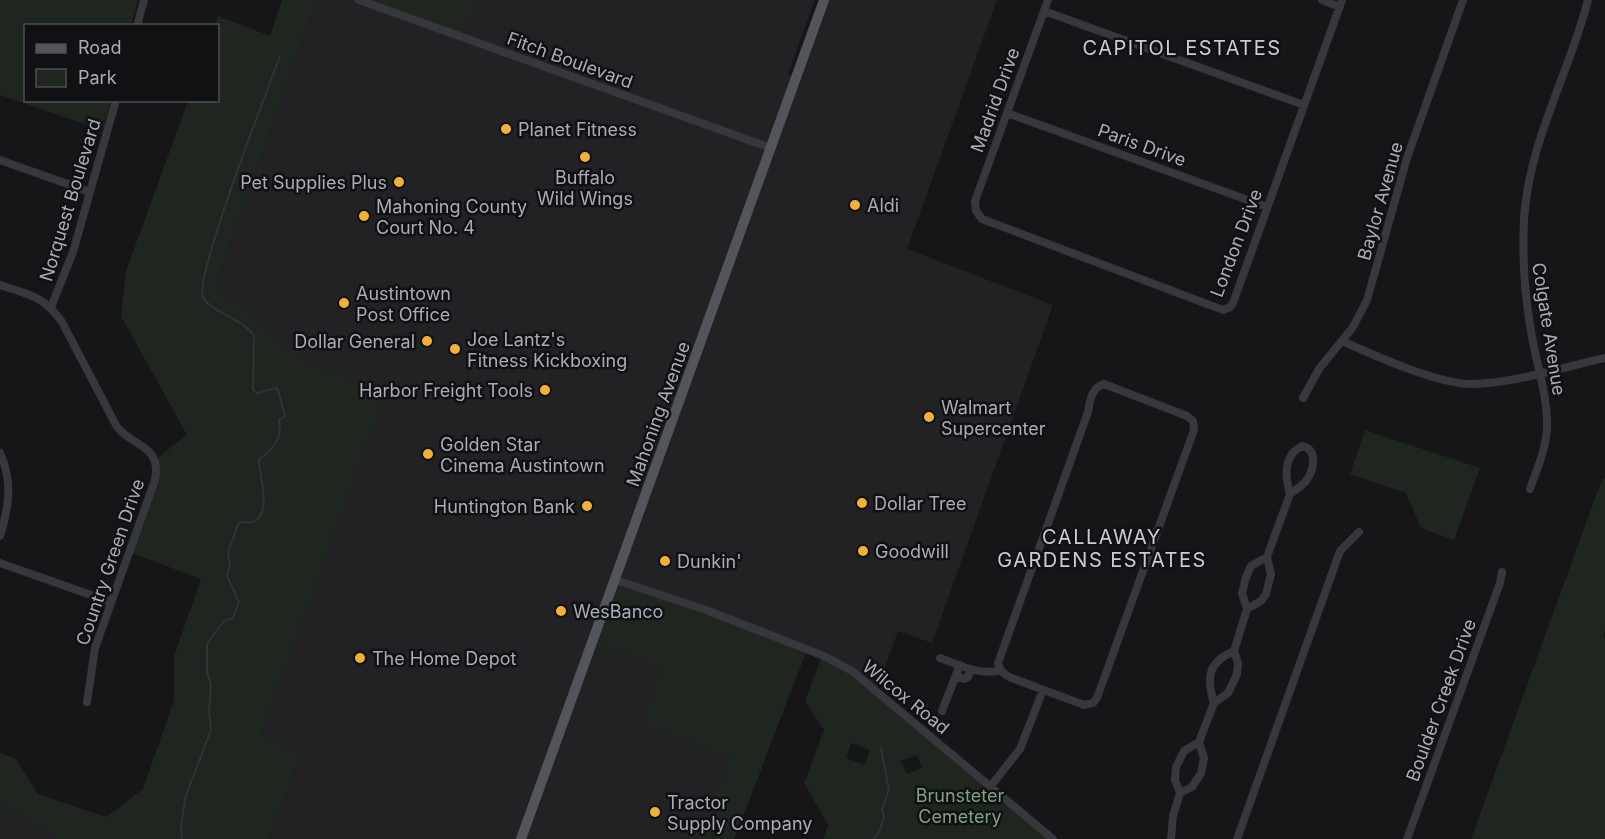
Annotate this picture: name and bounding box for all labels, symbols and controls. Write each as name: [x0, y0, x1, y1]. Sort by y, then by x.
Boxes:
legend: [24, 24, 219, 102]
street label: Fitch Boulevard: [504, 28, 636, 92]
district label: CAPITOL ESTATES: [1082, 36, 1282, 60]
text: Road: [78, 37, 121, 58]
street label: Madrid Drive: [966, 45, 1024, 155]
text: Park: [78, 67, 117, 88]
street label: Norquest Boulevard: [35, 116, 105, 284]
place label: Planet Fitness: [518, 119, 637, 140]
street label: Paris Drive: [1095, 119, 1189, 171]
marker: Planet Fitness: [499, 122, 513, 136]
street label: Baylor Avenue: [1353, 139, 1407, 263]
marker: Buffalo Wild Wings: [578, 150, 592, 164]
place label: Buffalo Wild Wings: [537, 167, 633, 209]
place label: Pet Supplies Plus: [240, 172, 387, 193]
marker: Pet Supplies Plus: [392, 175, 406, 189]
street label: London Drive: [1206, 186, 1266, 300]
place label: Aldi: [867, 195, 899, 216]
place label: Mahoning County Court No. 4: [376, 196, 527, 238]
marker: Aldi: [848, 198, 862, 212]
marker: Mahoning County Court No. 4: [357, 209, 371, 223]
street label: Colgate Avenue: [1528, 261, 1570, 397]
place label: Austintown Post Office: [356, 283, 451, 325]
marker: Austintown Post Office: [337, 296, 351, 310]
place label: Joe Lantz's Fitness Kickboxing: [467, 329, 627, 371]
place label: Dollar General: [294, 331, 415, 352]
marker: Dollar General: [420, 334, 434, 348]
street label: Mahoning Avenue: [622, 339, 694, 489]
marker: Joe Lantz's Fitness Kickboxing: [448, 342, 462, 356]
place label: Harbor Freight Tools: [359, 380, 533, 401]
marker: Harbor Freight Tools: [538, 383, 552, 397]
place label: Walmart Supercenter: [941, 397, 1046, 439]
marker: Walmart Supercenter: [922, 410, 936, 424]
place label: Golden Star Cinema Austintown: [440, 434, 605, 476]
marker: Golden Star Cinema Austintown: [421, 447, 435, 461]
street label: Country Green Drive: [72, 476, 148, 648]
place label: Dollar Tree: [874, 493, 967, 514]
place label: Huntington Bank: [434, 496, 575, 517]
marker: Dollar Tree: [855, 496, 869, 510]
marker: Huntington Bank: [580, 499, 594, 513]
district label: CALLAWAY GARDENS ESTATES: [997, 525, 1207, 572]
place label: Goodwill: [875, 541, 949, 562]
marker: Goodwill: [856, 544, 870, 558]
place label: Dunkin': [677, 551, 742, 572]
marker: Dunkin': [658, 554, 672, 568]
place label: WesBanco: [573, 601, 663, 622]
marker: WesBanco: [554, 604, 568, 618]
street label: Boulder Creek Drive: [1402, 616, 1480, 784]
place label: The Home Depot: [372, 648, 517, 669]
marker: The Home Depot: [353, 651, 367, 665]
street label: Wilcox Road: [858, 656, 954, 738]
park label: Brunsteter Cemetery: [916, 785, 1004, 827]
place label: Tractor Supply Company: [667, 792, 812, 834]
marker: Tractor Supply Company: [648, 805, 662, 819]

